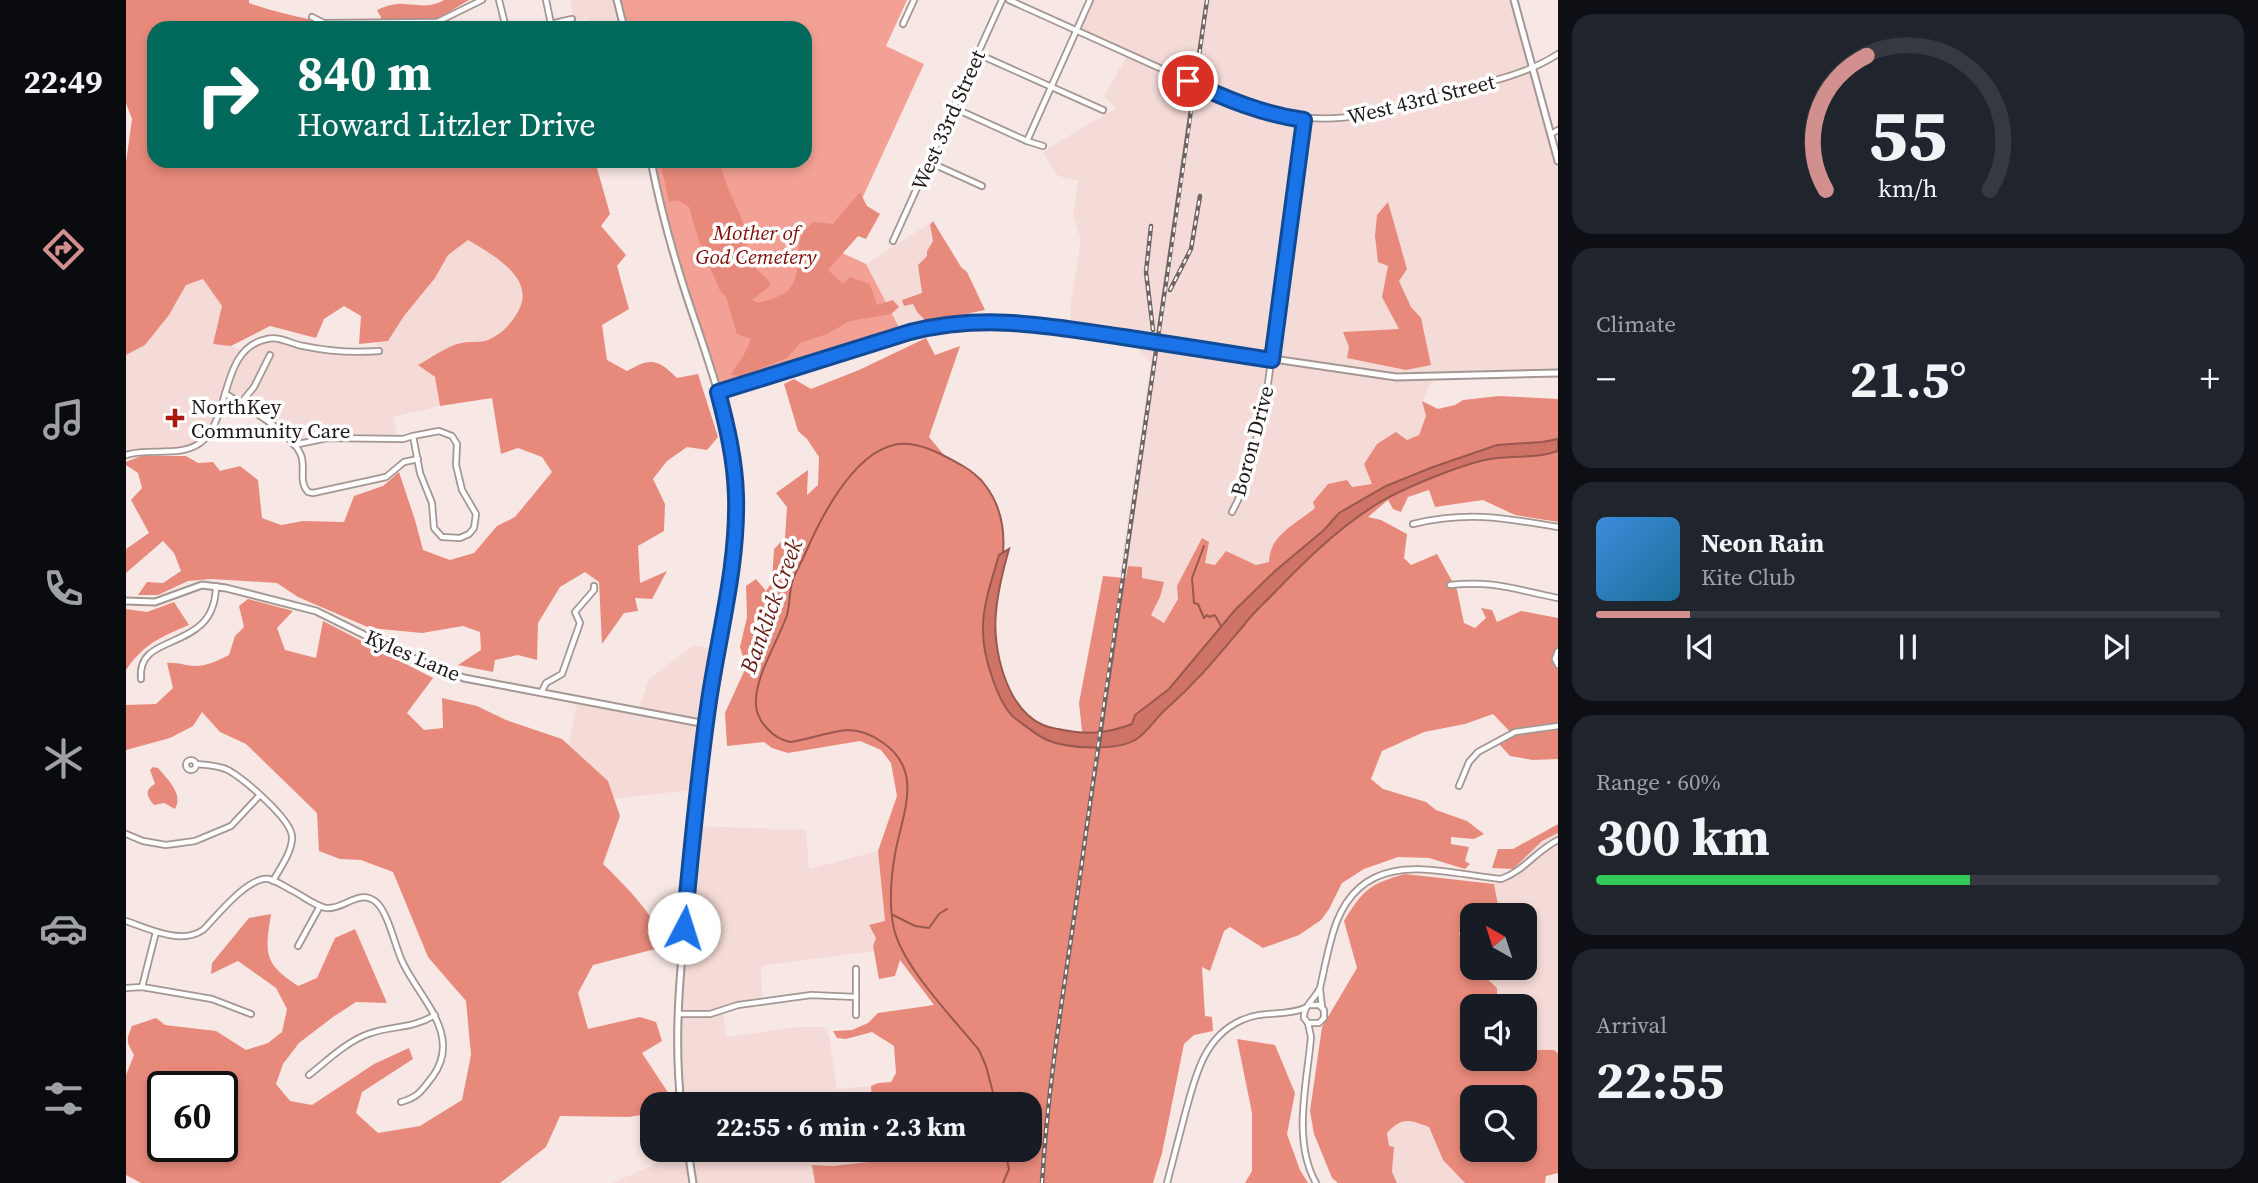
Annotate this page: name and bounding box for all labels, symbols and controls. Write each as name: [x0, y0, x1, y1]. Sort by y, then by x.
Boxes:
text: 840 m: [297, 39, 432, 106]
street label: West 33rd Street: [904, 45, 992, 195]
icon: right: [182, 49, 273, 140]
pin: [1158, 51, 1218, 111]
text: 22:49: [24, 60, 102, 104]
icon: arrive: [1169, 62, 1207, 100]
street label: West 43rd Street: [1344, 67, 1498, 131]
text: 55: [1869, 85, 1947, 184]
text: Howard Litzler Drive: [297, 103, 596, 147]
text: km/h: [1878, 171, 1938, 205]
park label: Mother of God Cemetery: [696, 218, 817, 271]
icon: directions: [39, 225, 88, 274]
text: Climate: [1596, 308, 1676, 340]
text: 21.5°: [1849, 343, 1967, 414]
text: −: [1596, 353, 1616, 405]
text: +: [2200, 353, 2220, 405]
street label: Boron Drive: [1223, 383, 1281, 499]
place label: NorthKey Community Care: [191, 392, 350, 445]
icon: music: [39, 395, 88, 444]
marker: NorthKey Community Care: [165, 408, 185, 428]
text: Neon Rain: [1701, 525, 1824, 561]
water label: Banklick Creek: [732, 534, 810, 678]
text: Kite Club: [1701, 561, 1796, 593]
icon: phone: [39, 564, 88, 613]
street label: Kyles Lane: [361, 622, 465, 688]
icon: previous: [1681, 628, 1719, 666]
icon: pause: [1889, 628, 1927, 666]
icon: next: [2097, 628, 2135, 666]
icon: climate: [39, 734, 88, 783]
text: Range · 60%: [1596, 766, 1721, 798]
text: 300 km: [1596, 801, 1770, 872]
position arrow: [647, 891, 721, 965]
north arrow: [1460, 903, 1536, 980]
map controls: [1460, 903, 1537, 1162]
icon: car: [39, 904, 88, 953]
button: sound: [1460, 994, 1537, 1071]
text: Arrival: [1596, 1009, 1667, 1041]
text: 22:55: [1596, 1044, 1724, 1115]
speed limit sign: 60: [147, 1071, 238, 1162]
icon: filters: [39, 1074, 88, 1123]
button: search: [1460, 1085, 1537, 1162]
text: 22:55 · 6 min · 2.3 km: [716, 1109, 966, 1145]

